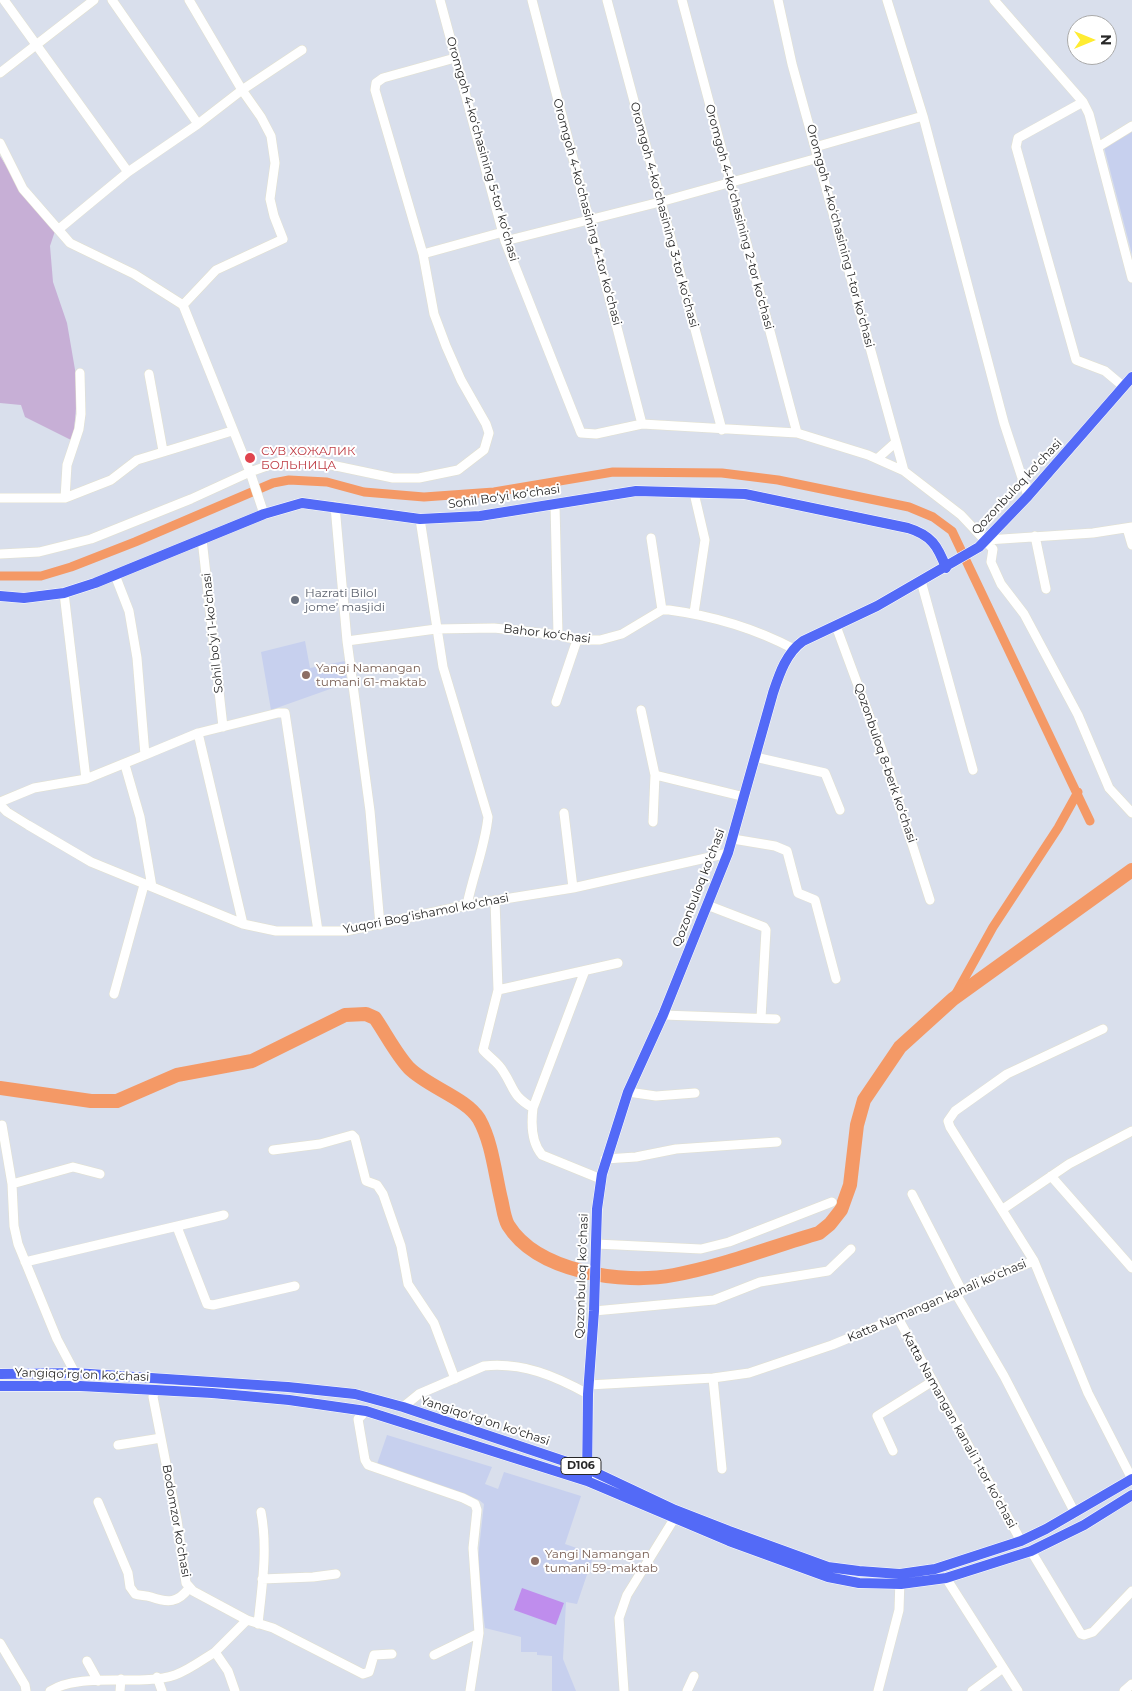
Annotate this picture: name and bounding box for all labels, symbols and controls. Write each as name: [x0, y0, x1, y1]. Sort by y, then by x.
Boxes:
north arrow: [1067, 15, 1117, 65]
text: N: [1097, 34, 1115, 46]
street label: Oromgoh 4-koʻchasining 5-tor koʻchasi: [443, 35, 521, 263]
street label: Oromgoh 4-koʻchasining 4-tor koʻchasi: [550, 97, 624, 327]
street label: Oromgoh 4-koʻchasining 3-tor koʻchasi: [627, 101, 701, 329]
street label: Oromgoh 4-koʻchasining 2-tor koʻchasi: [702, 103, 776, 331]
street label: Oromgoh 4-koʻchasining 1-tor koʻchasi: [803, 123, 877, 349]
street label: Qozonbuloq koʻchasi: [969, 436, 1065, 538]
place label: СУВ ХОЖАЛИК БОЛЬНИЦА: [261, 444, 355, 472]
marker: СУВ ХОЖАЛИК БОЛЬНИЦА: [243, 451, 257, 465]
street label: Sohil Boʻyi koʻchasi: [447, 482, 561, 512]
street label: Sohil boʻyi 1-koʻchasi: [200, 572, 226, 694]
place label: Hazrati Bilol jome’ masjidi: [305, 586, 385, 614]
marker: Hazrati Bilol jome’ masjidi: [289, 594, 301, 606]
street label: Bahor koʻchasi: [503, 622, 591, 646]
place label: Yangi Namangan tumani 61-maktab: [316, 661, 426, 689]
marker: Yangi Namangan tumani 61-maktab: [300, 669, 312, 681]
street label: Qozonbuloq 8-berk koʻchasi: [851, 681, 919, 845]
street label: Qozonbuloq koʻchasi: [670, 827, 728, 949]
street label: Yuqori Bogʻishamol koʻchasi: [342, 891, 510, 937]
street label: Qozonbuloq koʻchasi: [573, 1213, 591, 1339]
street label: Katta Namangan kanali koʻchasi: [845, 1257, 1029, 1345]
street label: Katta Namangan kanali 1-tor koʻchasi: [899, 1329, 1019, 1531]
street label: Yangiqoʻrgʻon koʻchasi: [14, 1365, 150, 1385]
street label: Yangiqoʻrgʻon koʻchasi: [419, 1393, 551, 1449]
road number: D106: [561, 1458, 601, 1474]
street label: Bodomzor koʻchasi: [159, 1463, 193, 1579]
place label: Yangi Namangan tumani 59-maktab: [545, 1547, 658, 1575]
marker: Yangi Namangan tumani 59-maktab: [529, 1555, 541, 1567]

